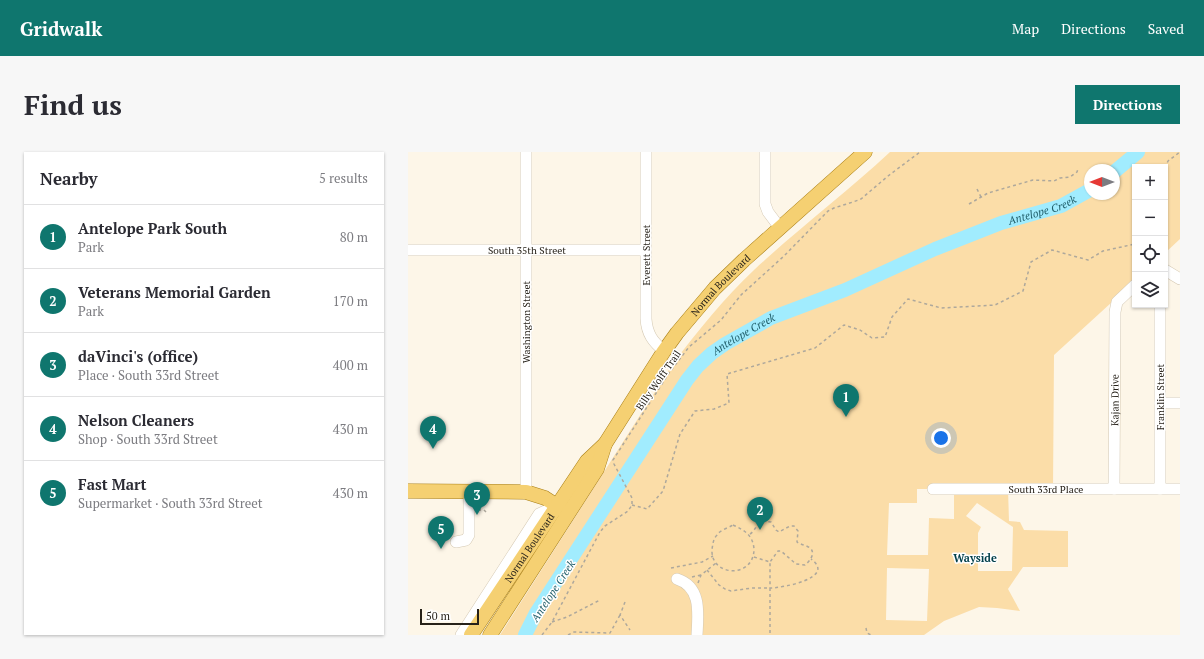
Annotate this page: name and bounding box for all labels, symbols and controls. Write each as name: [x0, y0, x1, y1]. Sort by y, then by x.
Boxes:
text: Gridwalk: [20, 16, 102, 41]
text: Map: [1012, 19, 1039, 38]
text: Directions: [1061, 19, 1126, 38]
text: Saved: [1148, 19, 1184, 38]
button: Directions: [1075, 85, 1180, 124]
text: Find us: [24, 86, 122, 123]
north arrow: [1084, 164, 1120, 200]
map controls: [1132, 164, 1168, 308]
button: +: [1132, 164, 1168, 200]
text: Nearby: [40, 167, 98, 190]
text: 5 results: [319, 169, 368, 187]
water label: Antelope Creek: [1006, 192, 1079, 228]
button: −: [1132, 200, 1168, 236]
text: Antelope Park South: [78, 218, 227, 238]
street label: Everett Street: [640, 224, 653, 286]
text: 1: [49, 228, 57, 246]
text: 80 m: [340, 228, 368, 246]
button: locate: [1132, 236, 1168, 272]
text: Park: [78, 238, 104, 256]
street label: South 35th Street: [488, 244, 566, 257]
street label: Normal Boulevard: [688, 251, 753, 319]
button: layers: [1132, 272, 1168, 308]
street label: Washington Street: [520, 280, 533, 363]
text: Veterans Memorial Garden: [78, 282, 271, 302]
text: 2: [49, 292, 57, 310]
text: 170 m: [333, 292, 368, 310]
text: Park: [78, 302, 104, 320]
water label: Antelope Creek: [708, 310, 778, 359]
text: daVinci's (office): [78, 346, 198, 366]
street label: Billy Wolff Trail: [633, 348, 684, 413]
text: 3: [49, 356, 57, 374]
text: 400 m: [333, 356, 368, 374]
street label: Franklin Street: [1154, 363, 1167, 430]
text: Place · South 33rd Street: [78, 366, 219, 384]
street label: Kajan Drive: [1108, 374, 1122, 426]
pin: 1: [833, 384, 859, 417]
text: Nelson Cleaners: [78, 410, 194, 430]
pin: 4: [420, 416, 446, 449]
text: 4: [49, 420, 57, 438]
text: 430 m: [333, 420, 368, 438]
your location: [931, 428, 951, 448]
text: Shop · South 33rd Street: [78, 430, 218, 448]
text: Fast Mart: [78, 474, 147, 494]
pin: 3: [464, 482, 490, 515]
street label: South 33rd Place: [1009, 483, 1083, 496]
text: 5: [49, 484, 57, 502]
text: 430 m: [333, 484, 368, 502]
text: Supermarket · South 33rd Street: [78, 494, 263, 512]
pin: 2: [747, 497, 773, 530]
street label: Normal Boulevard: [502, 510, 558, 585]
pin: 5: [428, 516, 454, 549]
district label: Wayside: [953, 551, 997, 565]
water label: Antelope Creek: [527, 557, 579, 625]
scale bar: [420, 607, 479, 626]
text: 50 m: [426, 609, 450, 623]

